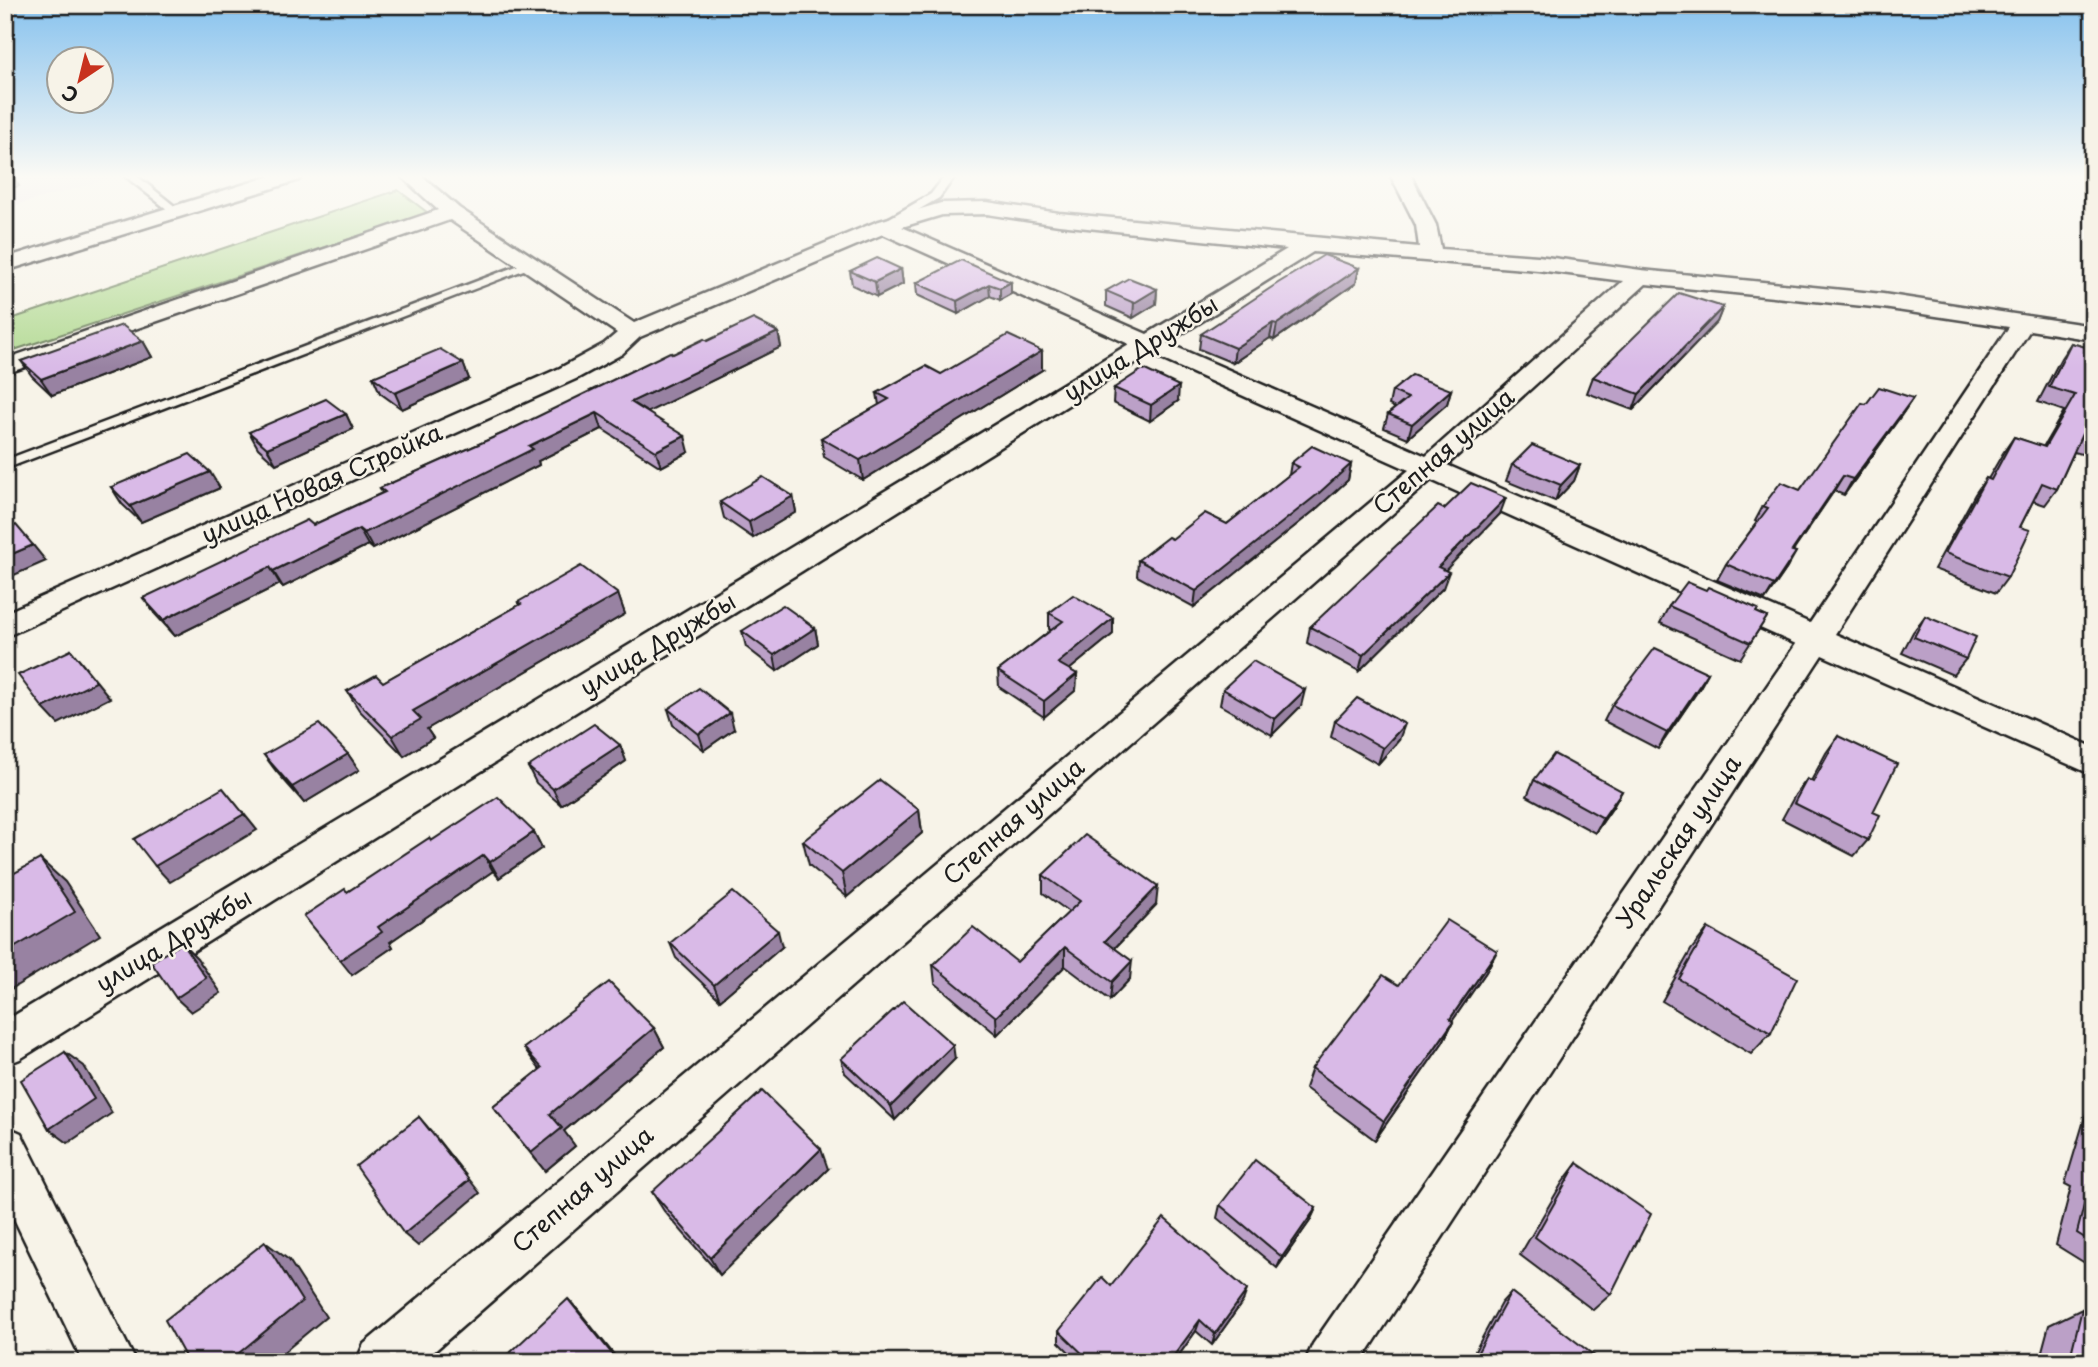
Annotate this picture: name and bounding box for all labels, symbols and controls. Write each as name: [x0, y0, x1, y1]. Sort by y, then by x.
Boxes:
north arrow: [46, 46, 116, 116]
text: С: [56, 79, 84, 110]
street label: улица Дружбы: [1056, 285, 1224, 409]
street label: Степная улица: [1364, 379, 1521, 522]
street label: улица Новая Стройка: [195, 413, 447, 552]
street label: улица Дружбы: [572, 582, 742, 704]
street label: Уральская улица: [1606, 747, 1749, 935]
street label: Степная улица: [934, 749, 1091, 892]
street label: улица Дружбы: [88, 878, 258, 1000]
street label: Степная улица: [503, 1117, 660, 1260]

